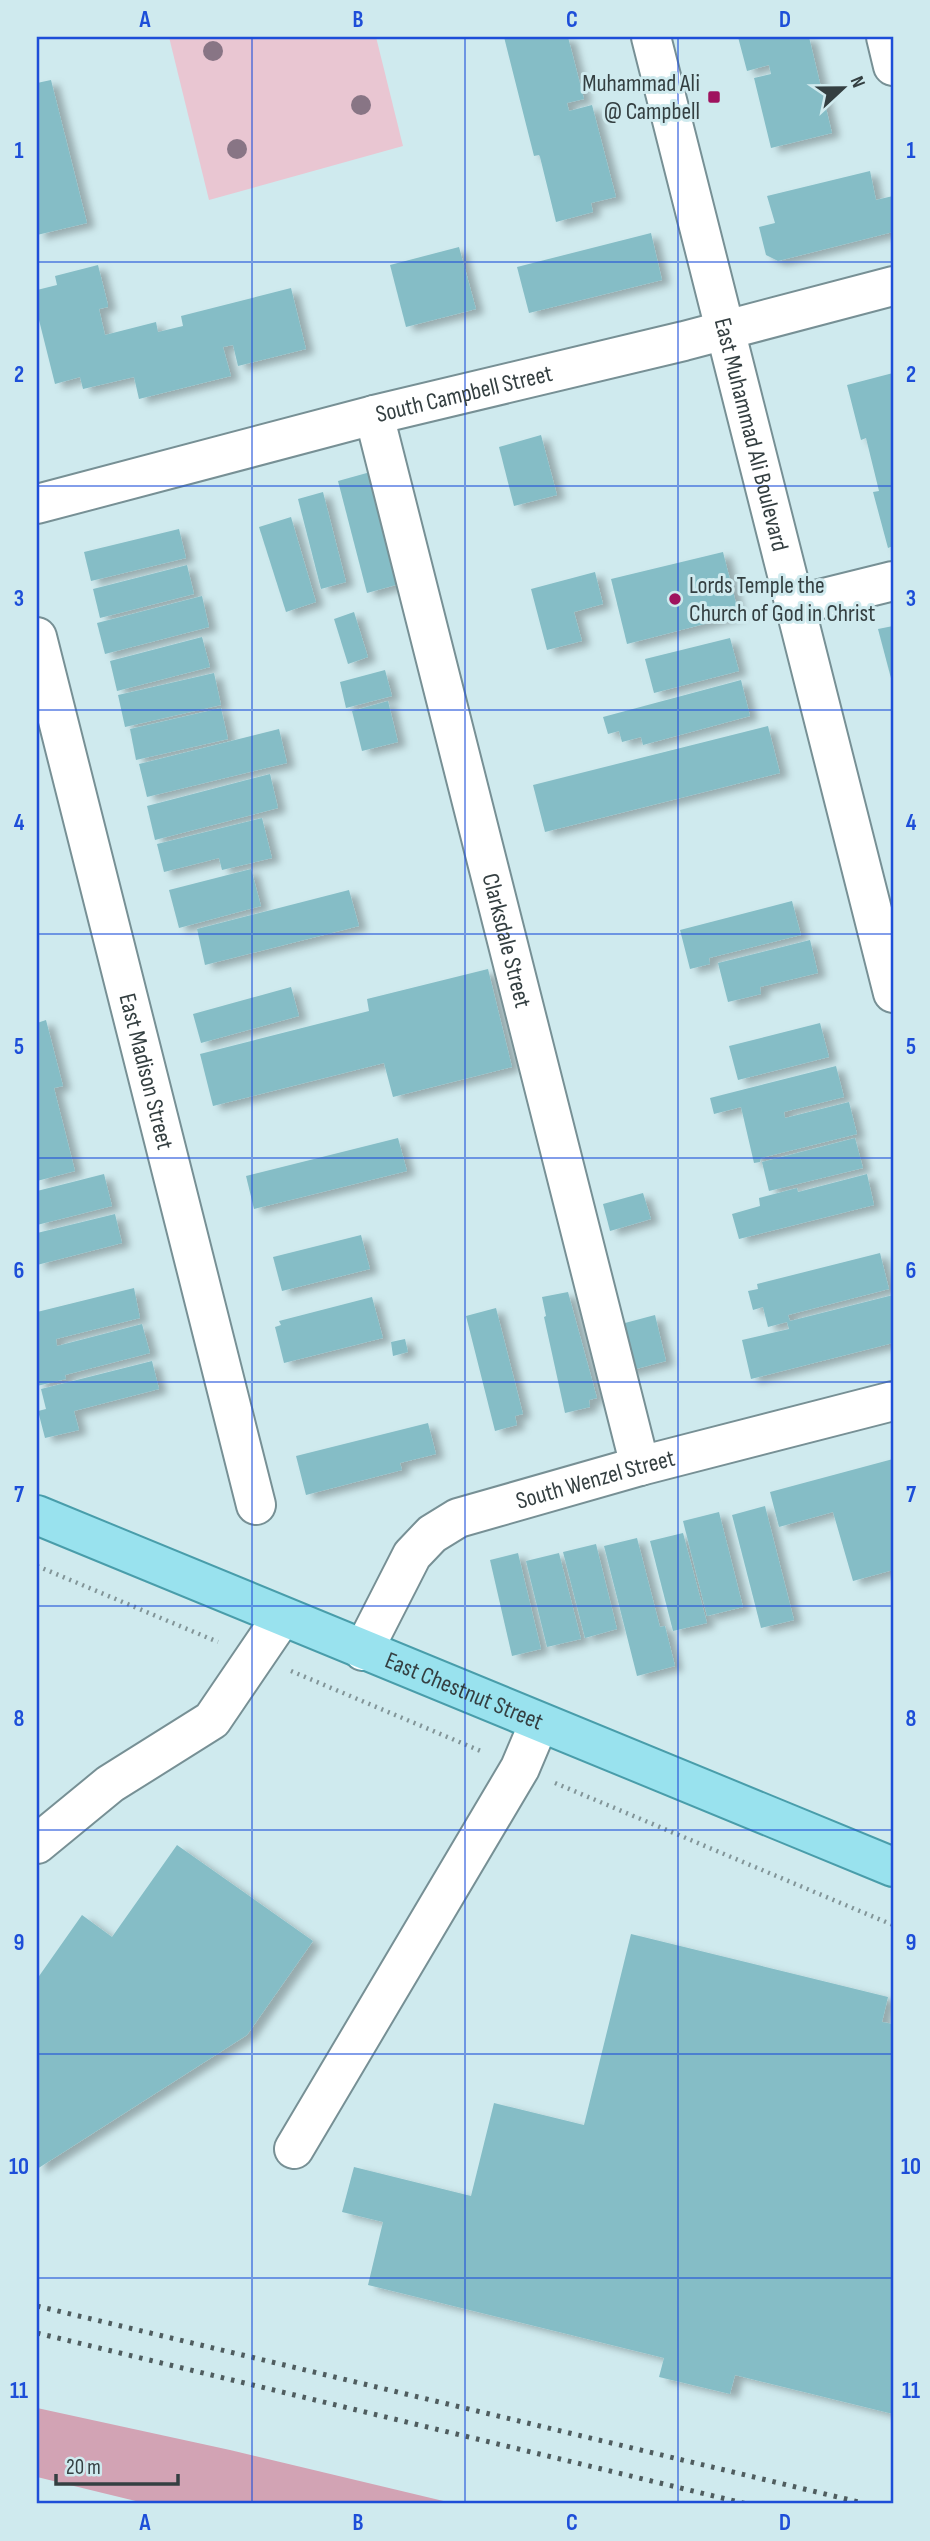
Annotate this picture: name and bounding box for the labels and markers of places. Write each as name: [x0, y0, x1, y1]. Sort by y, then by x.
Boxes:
place label: Muhammad Ali @ Campbell: [582, 69, 700, 126]
marker: Muhammad Ali @ Campbell: [706, 89, 722, 105]
place label: Lords Temple the Church of God in Christ: [689, 571, 875, 628]
marker: Lords Temple the Church of God in Christ: [667, 591, 683, 607]

